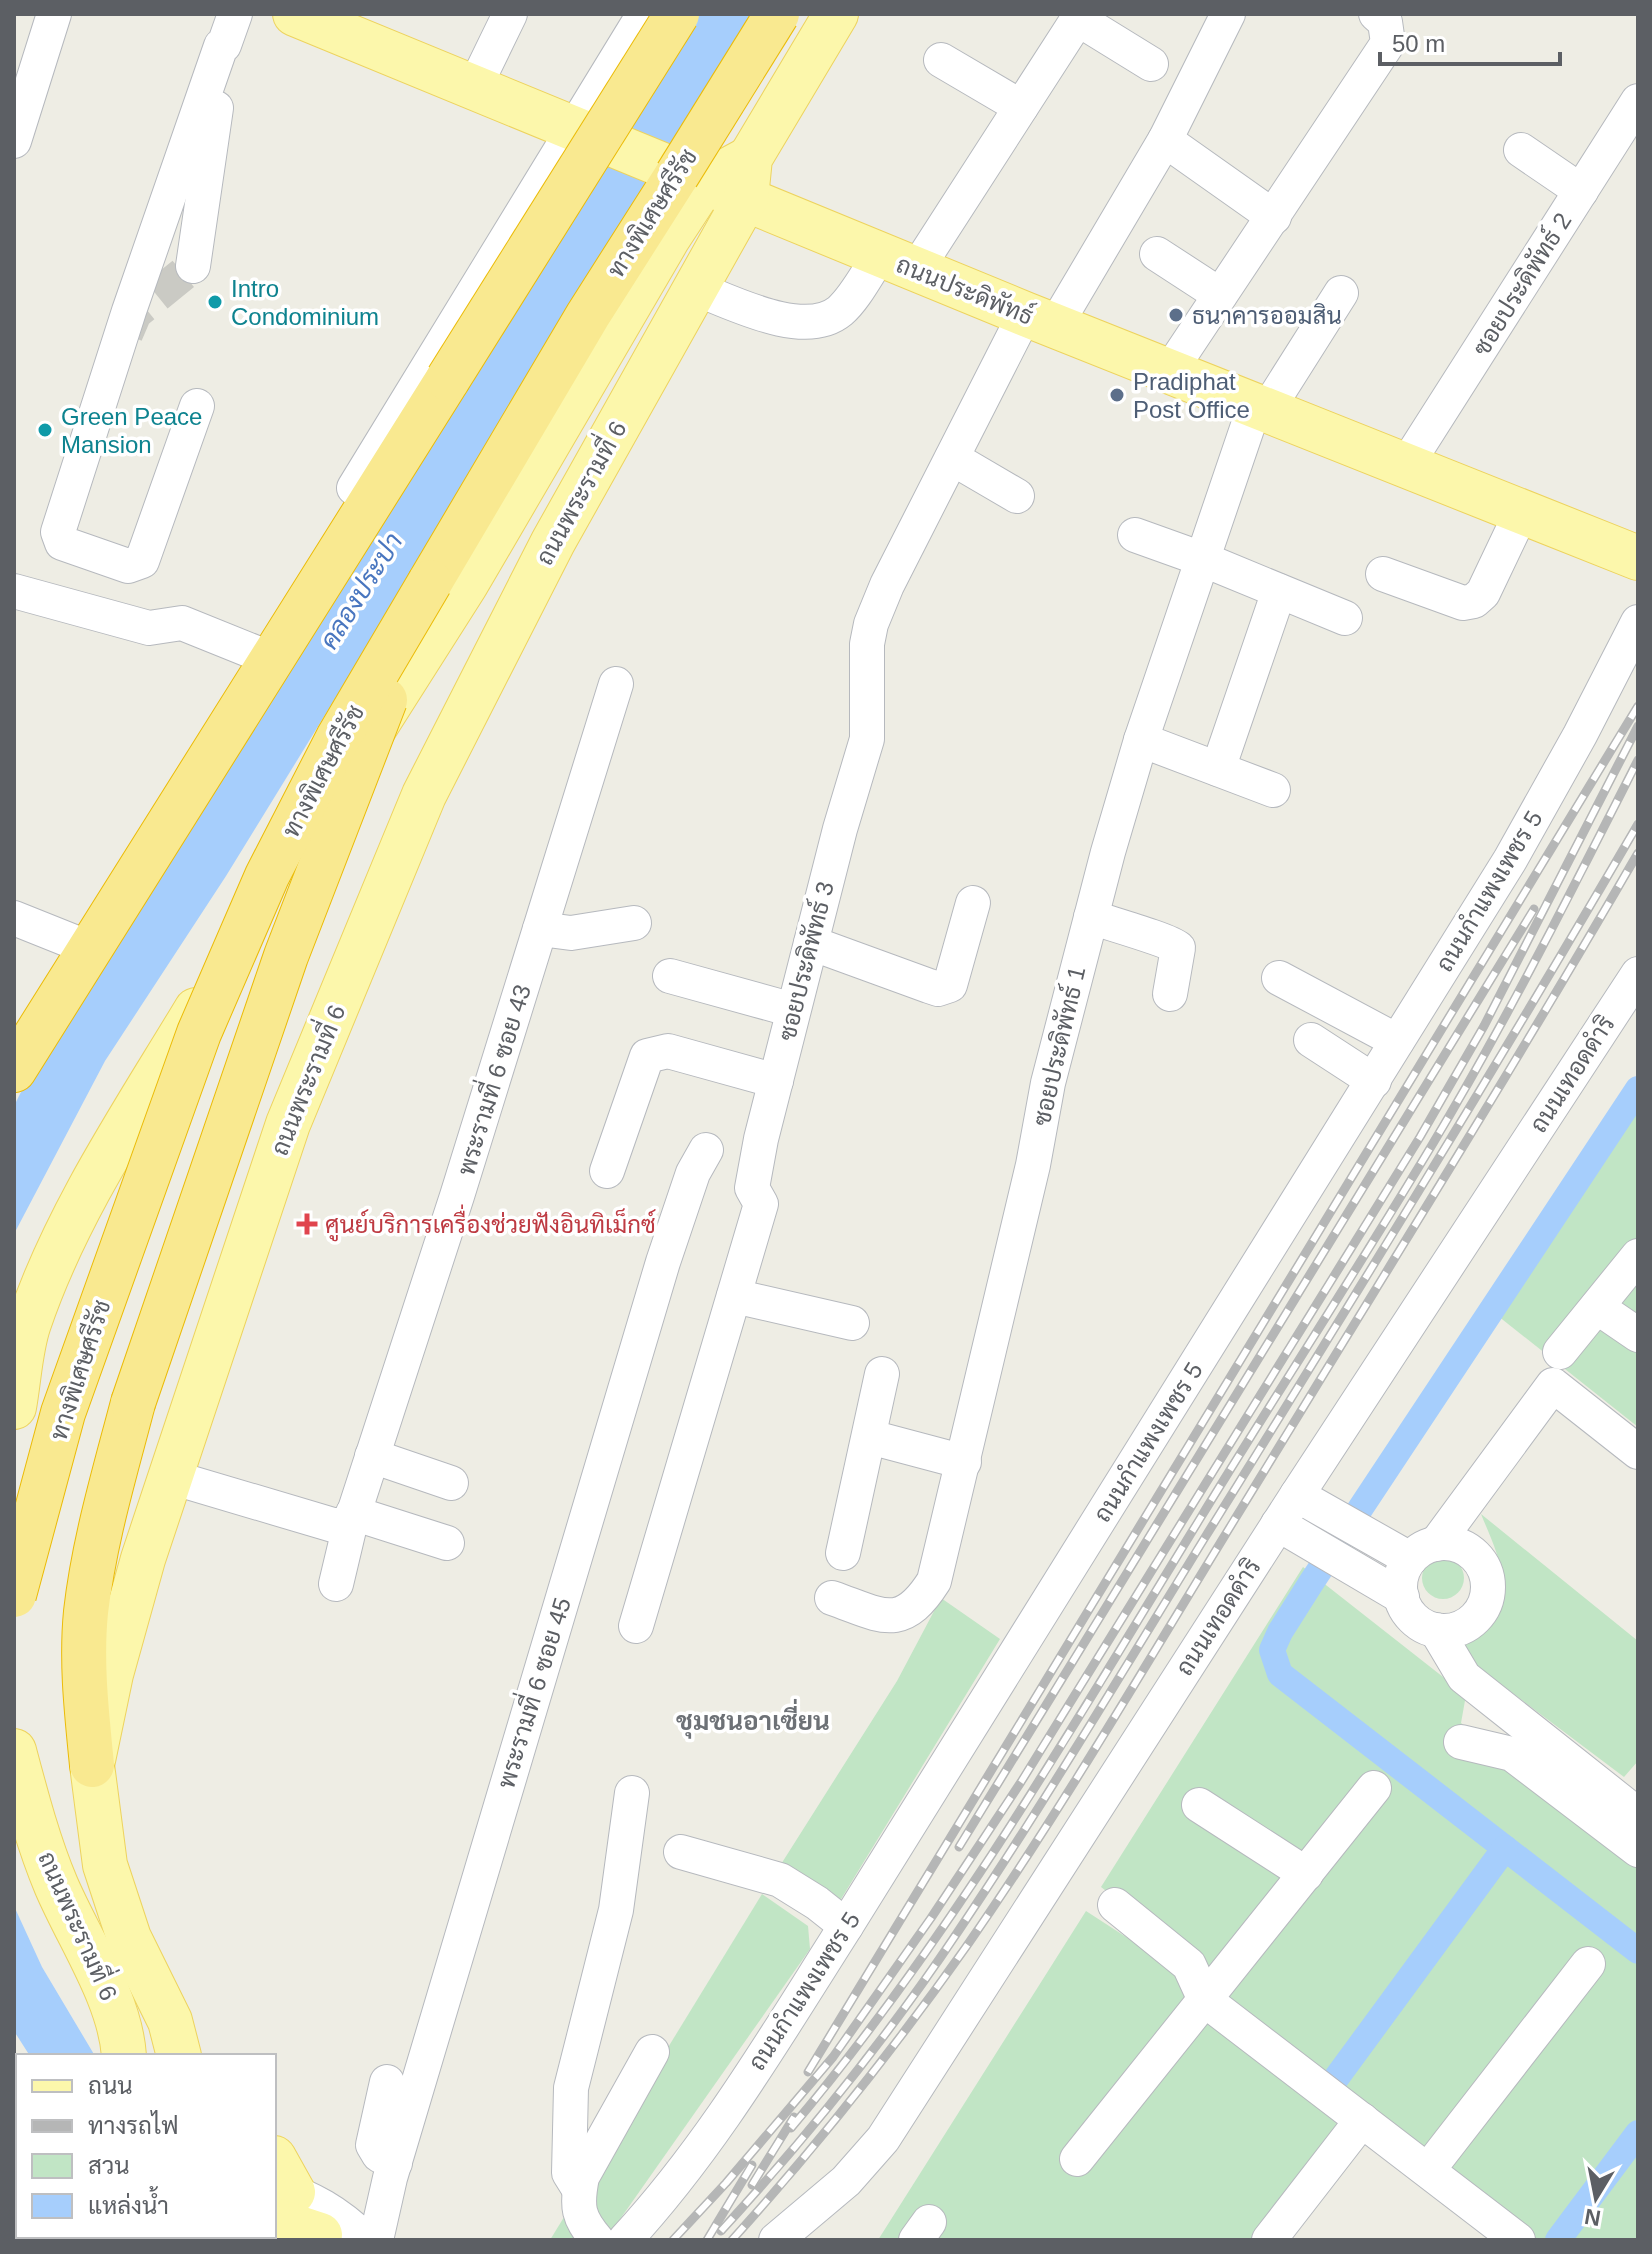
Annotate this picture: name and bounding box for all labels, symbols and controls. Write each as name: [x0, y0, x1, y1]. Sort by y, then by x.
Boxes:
scale bar: [1380, 16, 1560, 66]
text: 50 m: [1392, 30, 1445, 57]
street label: ทางพิเศษศรีรัช: [601, 143, 702, 282]
street label: ซอยประดิพัทธ์ 2: [1466, 207, 1577, 360]
street label: ถนนประดิพัทธ์: [893, 248, 1038, 330]
place label: Intro Condominium: [231, 275, 379, 330]
marker: Intro Condominium: [206, 293, 224, 311]
place label: ธนาคารออมสิน: [1192, 302, 1342, 329]
marker: ธนาคารออมสิน: [1167, 306, 1185, 324]
place label: Pradiphat Post Office: [1133, 368, 1250, 423]
marker: Pradiphat Post Office: [1108, 386, 1126, 404]
place label: Green Peace Mansion: [61, 403, 202, 458]
street label: ถนนพระรามที่ 6: [524, 413, 632, 570]
marker: Green Peace Mansion: [36, 421, 54, 439]
water label: คลองประปา: [314, 528, 408, 654]
street label: ทางพิเศษศรีรัช: [276, 700, 369, 842]
street label: ถนนกำแพงเพชร 5: [1430, 806, 1548, 976]
street label: ซอยประดิพัทธ์ 3: [771, 878, 839, 1043]
street label: ซอยประดิพัทธ์ 1: [1026, 963, 1090, 1128]
street label: พระรามที่ 6 ซอย 43: [445, 979, 536, 1179]
street label: ถนนพระรามที่ 6: [259, 998, 350, 1159]
street label: ถนนเทอดดำริ: [1524, 1011, 1620, 1137]
place label: ศูนย์บริการเครื่องช่วยฟังอินทิเม็กซ์: [325, 1204, 656, 1242]
marker: ศูนย์บริการเครื่องช่วยฟังอินทิเม็กซ์: [296, 1213, 318, 1235]
street label: ทางพิเศษศรีรัช: [44, 1296, 115, 1444]
street label: ถนนกำแพงเพชร 5: [1088, 1357, 1208, 1527]
street label: ถนนเทอดดำริ: [1170, 1554, 1266, 1680]
street label: พระรามที่ 6 ซอย 45: [485, 1592, 576, 1792]
district label: ชุมชนอาเซี่ยน: [676, 1698, 830, 1739]
street label: ถนนพระรามที่ 6: [33, 1845, 129, 2005]
street label: ถนนกำแพงเพชร 5: [743, 1907, 865, 2075]
legend: [16, 2054, 276, 2238]
text: ถนน: [88, 2072, 133, 2099]
text: ทางรถไฟ: [88, 2110, 179, 2139]
text: สวน: [88, 2152, 130, 2179]
north arrow: [1556, 2158, 1636, 2238]
text: แหล่งน้ำ: [88, 2186, 169, 2219]
text: N: [1583, 2204, 1603, 2231]

